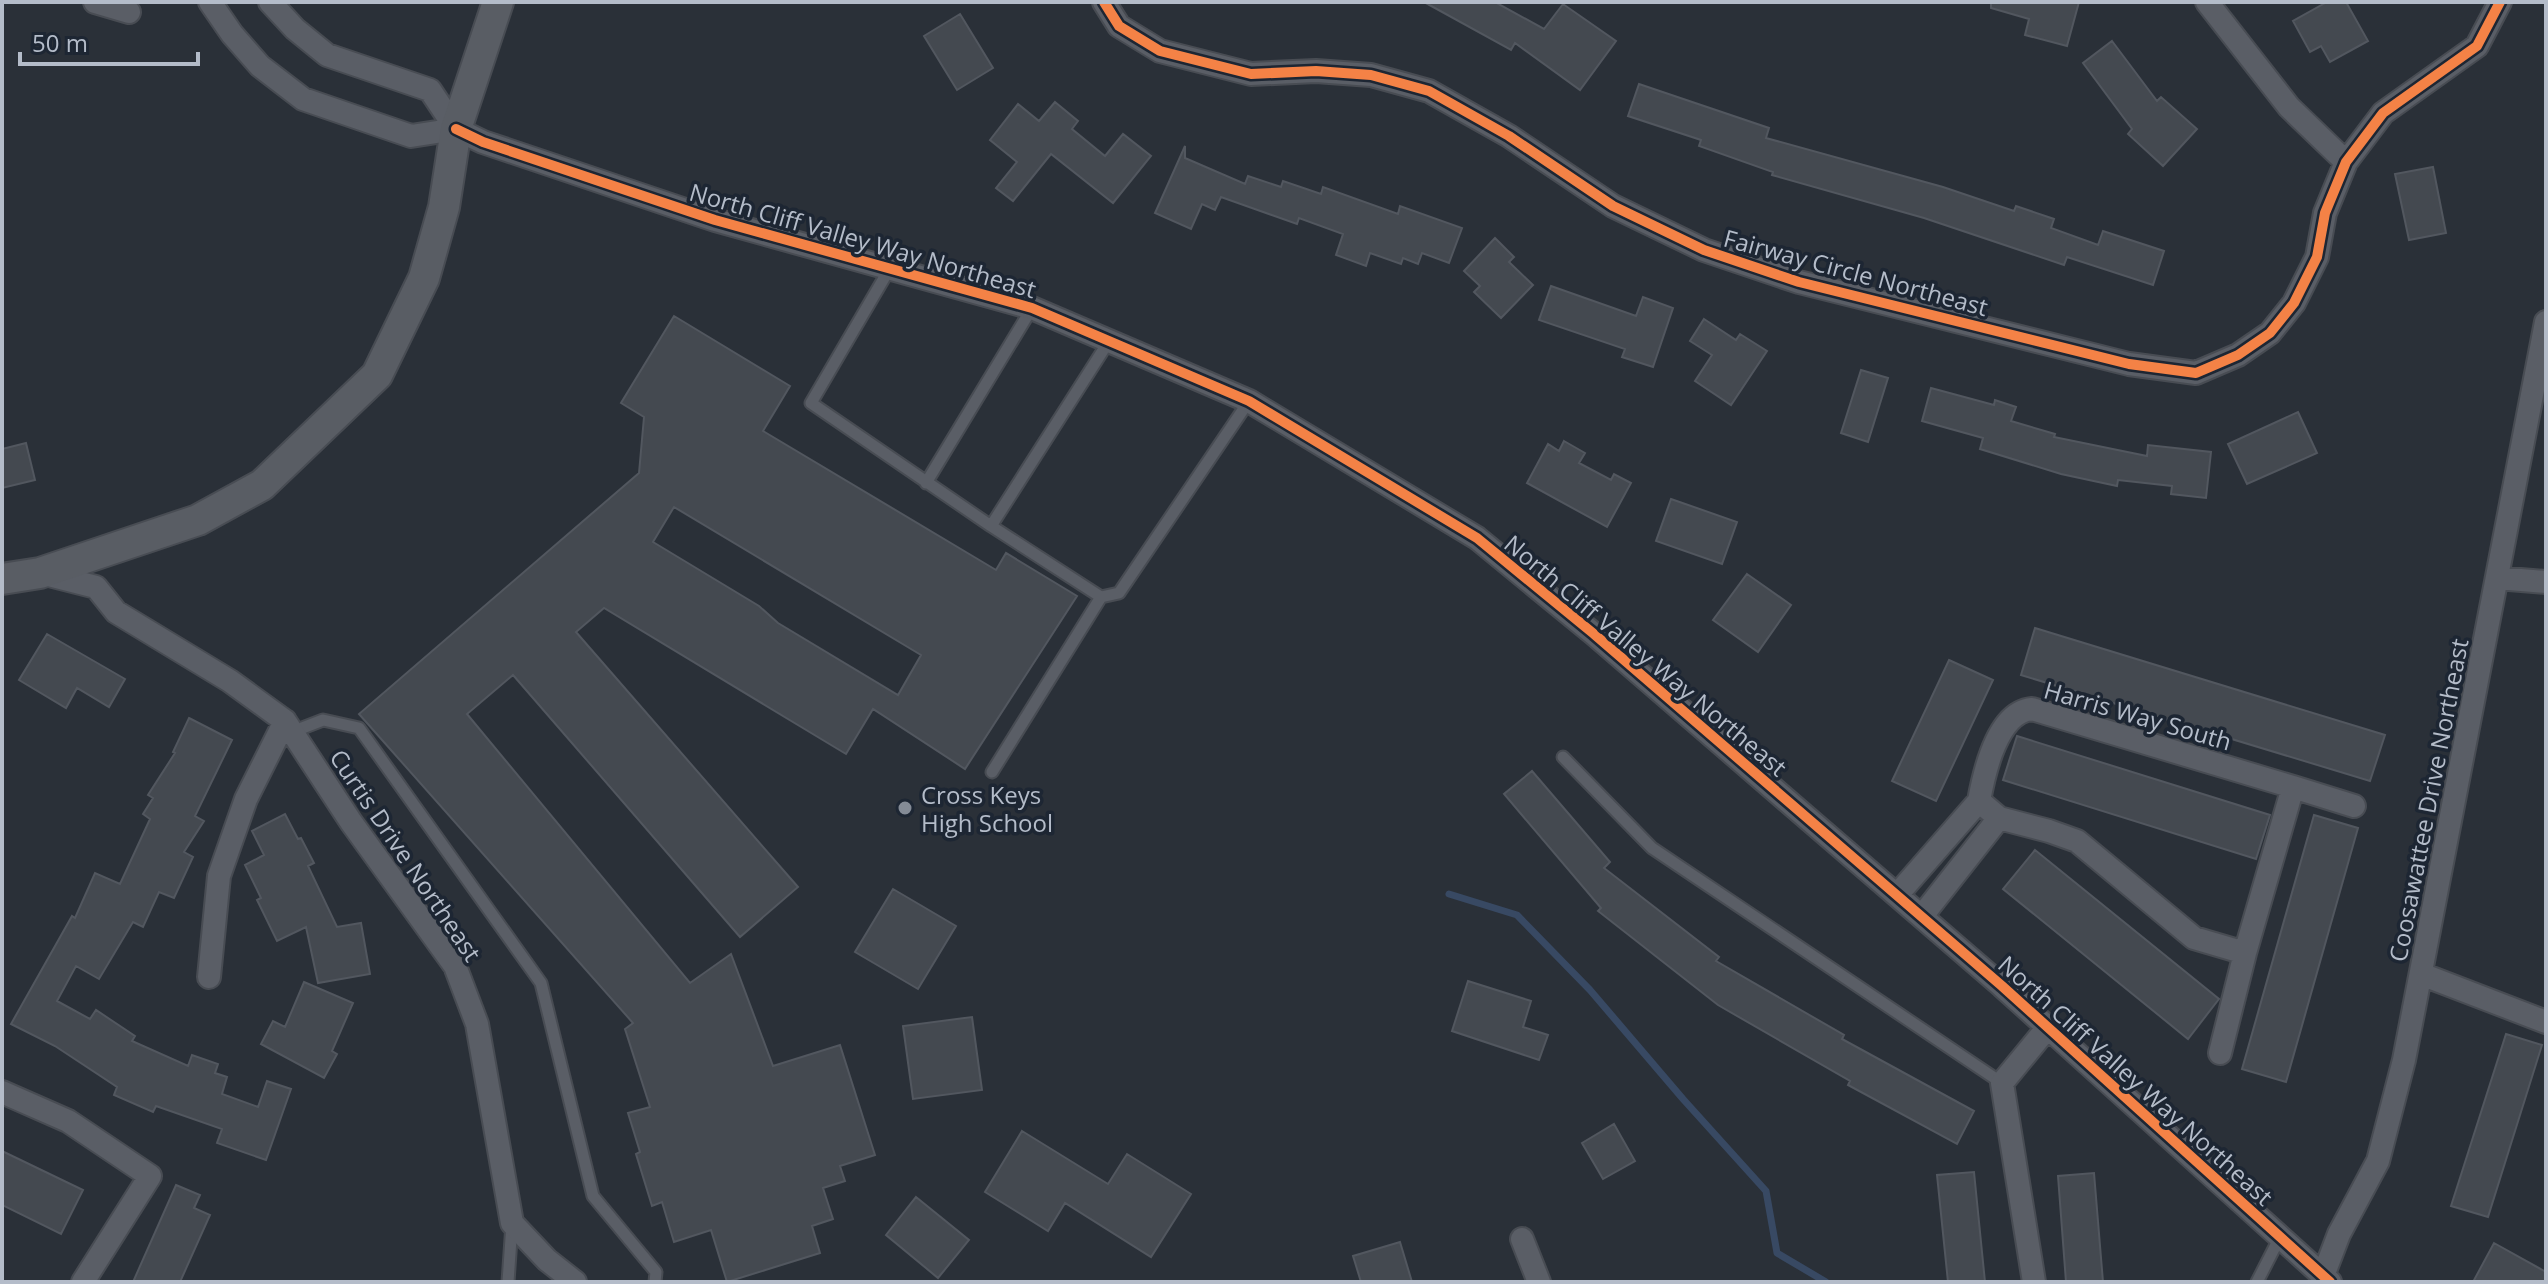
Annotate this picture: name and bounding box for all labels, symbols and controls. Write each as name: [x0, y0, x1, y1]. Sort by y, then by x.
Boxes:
scale bar: [20, 16, 198, 66]
text: 50 m: [32, 26, 88, 59]
street label: North Cliff Valley Way Northeast: [686, 175, 1040, 305]
street label: Fairway Circle Northeast: [1720, 221, 1992, 323]
street label: North Cliff Valley Way Northeast: [1498, 527, 1794, 783]
street label: Coosawattee Drive Northeast: [2380, 636, 2476, 964]
street label: Harris Way South: [2040, 672, 2236, 758]
street label: Curtis Drive Northeast: [323, 742, 489, 968]
place label: Cross Keys High School: [921, 778, 1053, 839]
marker: Cross Keys High School: [896, 799, 914, 817]
street label: North Cliff Valley Way Northeast: [1992, 948, 2280, 1212]

